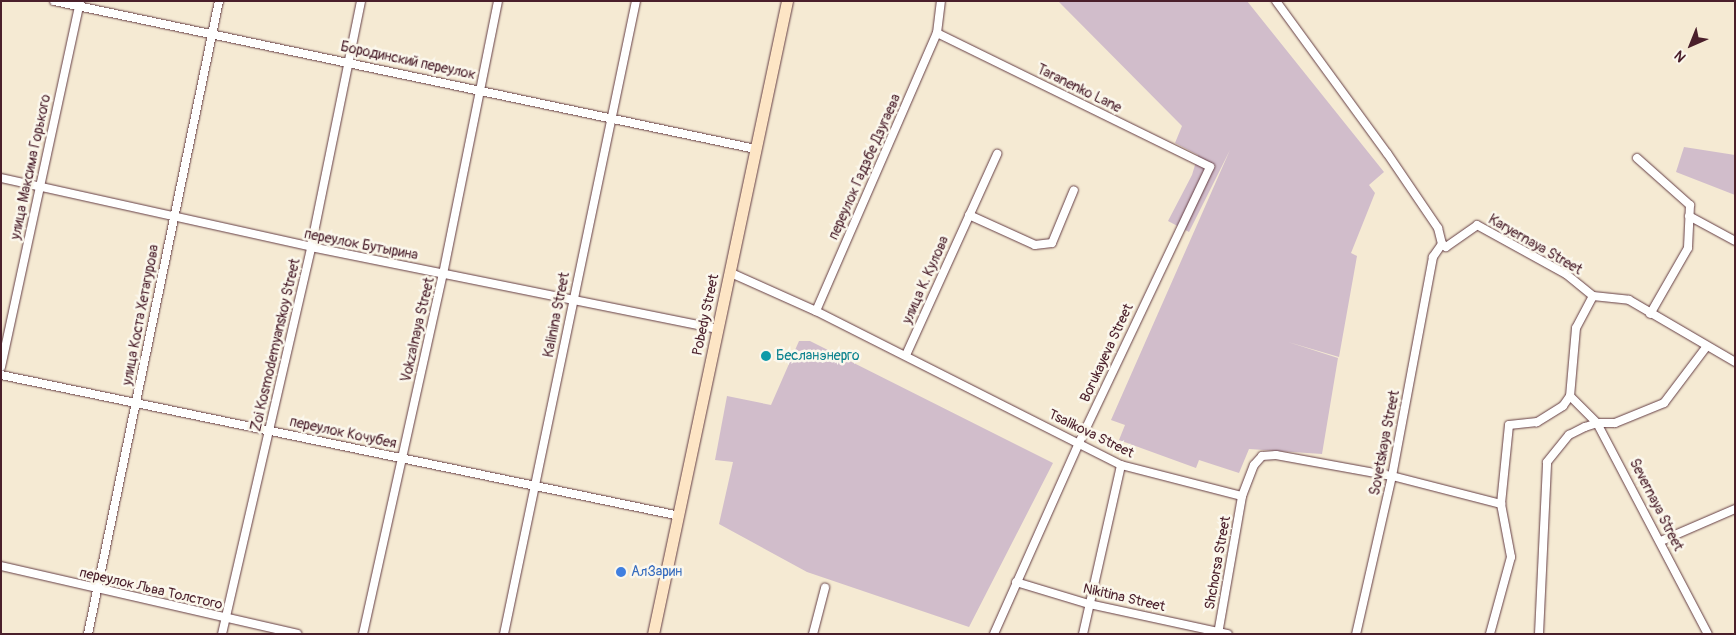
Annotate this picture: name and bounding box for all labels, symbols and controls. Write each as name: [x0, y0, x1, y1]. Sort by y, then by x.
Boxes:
north arrow: [1666, 20, 1716, 70]
street label: Бородинский переулок: [339, 38, 477, 84]
text: N: [1671, 47, 1690, 66]
street label: Taranenko Lane: [1034, 61, 1124, 117]
street label: переулок Гадзбе Дзугаева: [825, 92, 905, 242]
street label: улица Максима Горького: [7, 93, 55, 241]
street label: Karyernaya Street: [1485, 211, 1585, 279]
street label: переулок Бутырина: [303, 226, 419, 264]
street label: улица К. Кулова: [899, 233, 953, 327]
street label: улица Коста Хетагурова: [119, 243, 163, 387]
street label: Zoi Kosmodemyanskoy Street: [248, 257, 304, 433]
street label: Kalinina Street: [541, 271, 573, 359]
street label: Pobedy Street: [689, 273, 723, 357]
street label: Vokzalnaya Street: [398, 276, 438, 384]
street label: Borukayeva Street: [1077, 301, 1137, 405]
place label: Бесланэнерго: [776, 348, 860, 364]
marker: Бесланэнерго: [760, 350, 772, 362]
street label: Sovetskaya Street: [1367, 389, 1403, 497]
street label: Tsalikova Street: [1046, 406, 1136, 462]
street label: переулок Кочубея: [288, 413, 398, 453]
street label: Severnaya Street: [1626, 456, 1686, 554]
street label: Shchorsa Street: [1202, 515, 1234, 611]
street label: переулок Льва Толстого: [78, 564, 224, 614]
place label: АлЗарин: [631, 564, 682, 580]
marker: АлЗарин: [615, 566, 627, 578]
street label: Nikitina Street: [1081, 580, 1167, 616]

